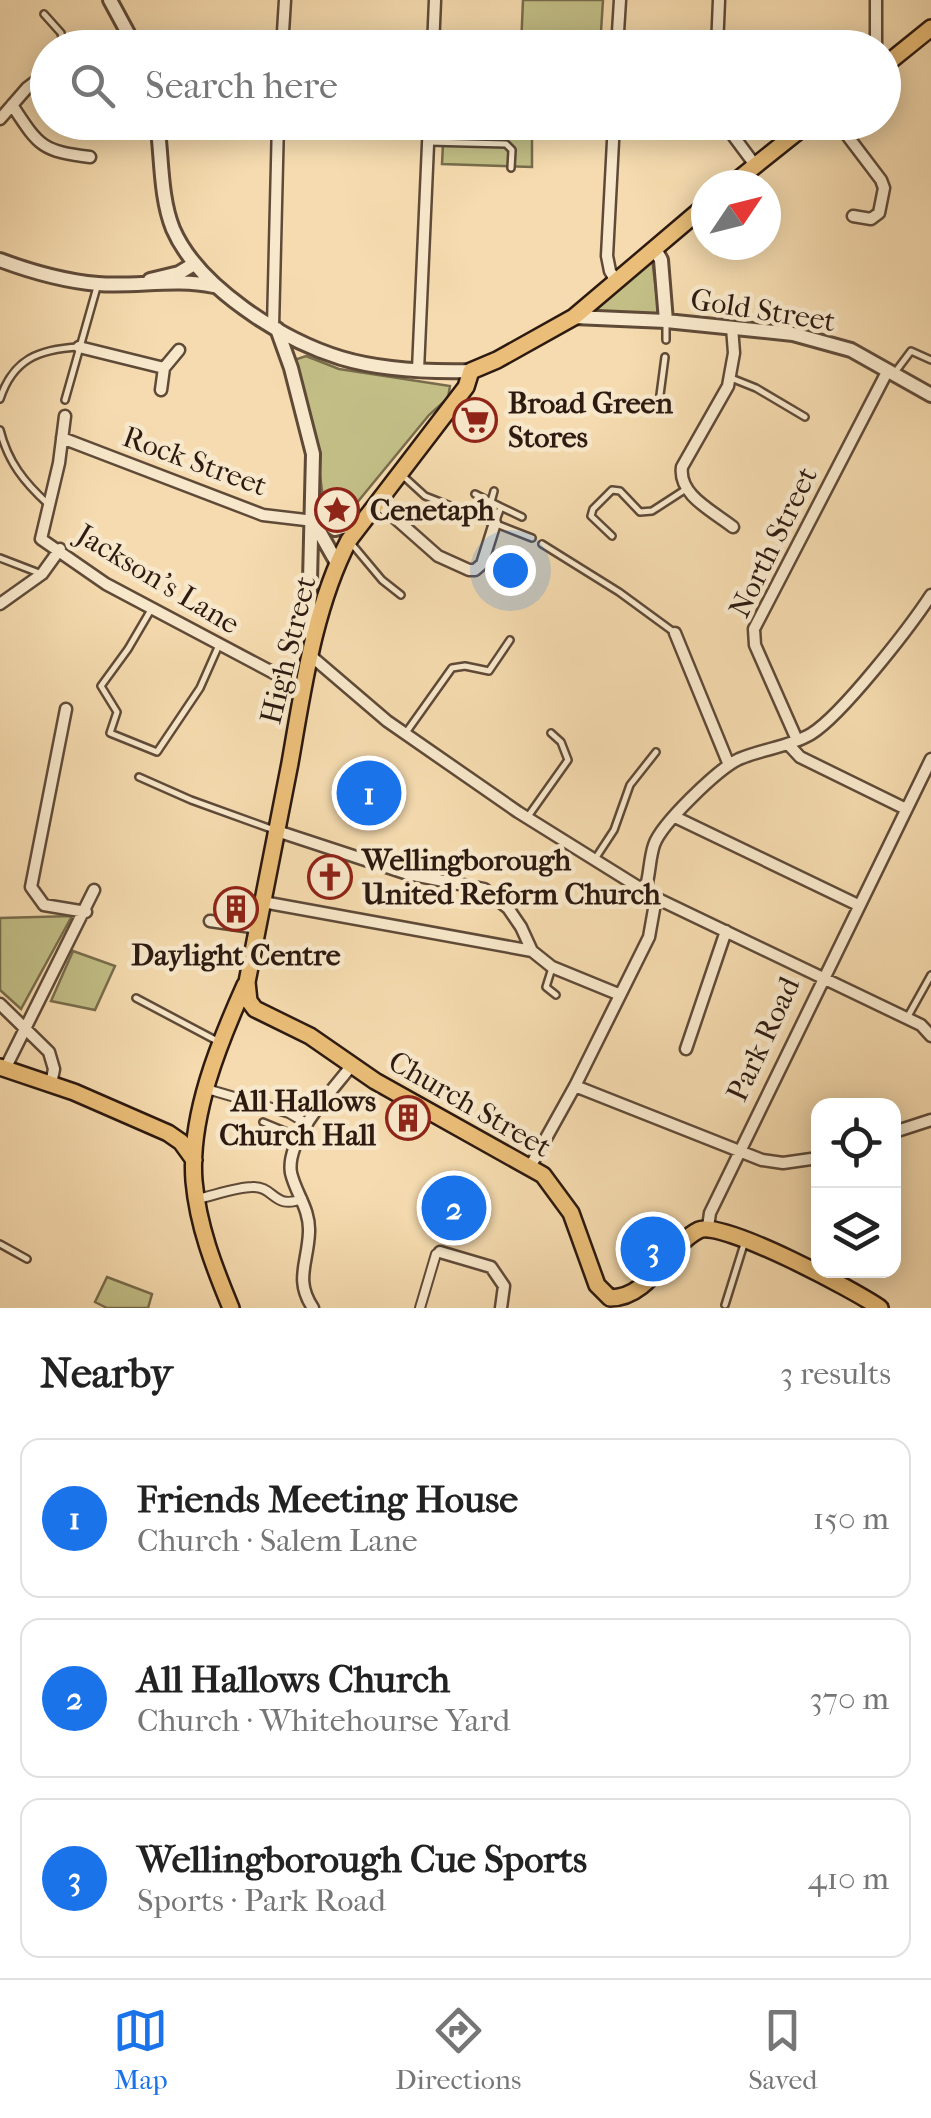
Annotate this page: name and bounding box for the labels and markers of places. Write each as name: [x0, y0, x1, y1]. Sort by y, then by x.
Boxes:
place label: Broad Green Stores: [508, 386, 673, 455]
supermarket icon: Broad Green Stores: [452, 397, 498, 443]
place icon: Cenetaph: [314, 487, 360, 533]
place label: Cenetaph: [370, 493, 496, 528]
pin: 1: [336, 756, 402, 830]
place label: Wellingborough United Reform Church: [360, 843, 662, 912]
church icon: Wellingborough United Reform Church: [307, 854, 353, 900]
building icon: Daylight Centre: [213, 886, 259, 932]
place label: Daylight Centre: [131, 938, 341, 973]
place label: All Hallows Church Hall: [219, 1084, 377, 1153]
building icon: All Hallows Church Hall: [385, 1095, 431, 1141]
pin: 2: [422, 1170, 486, 1246]
pin: 3: [620, 1212, 686, 1286]

